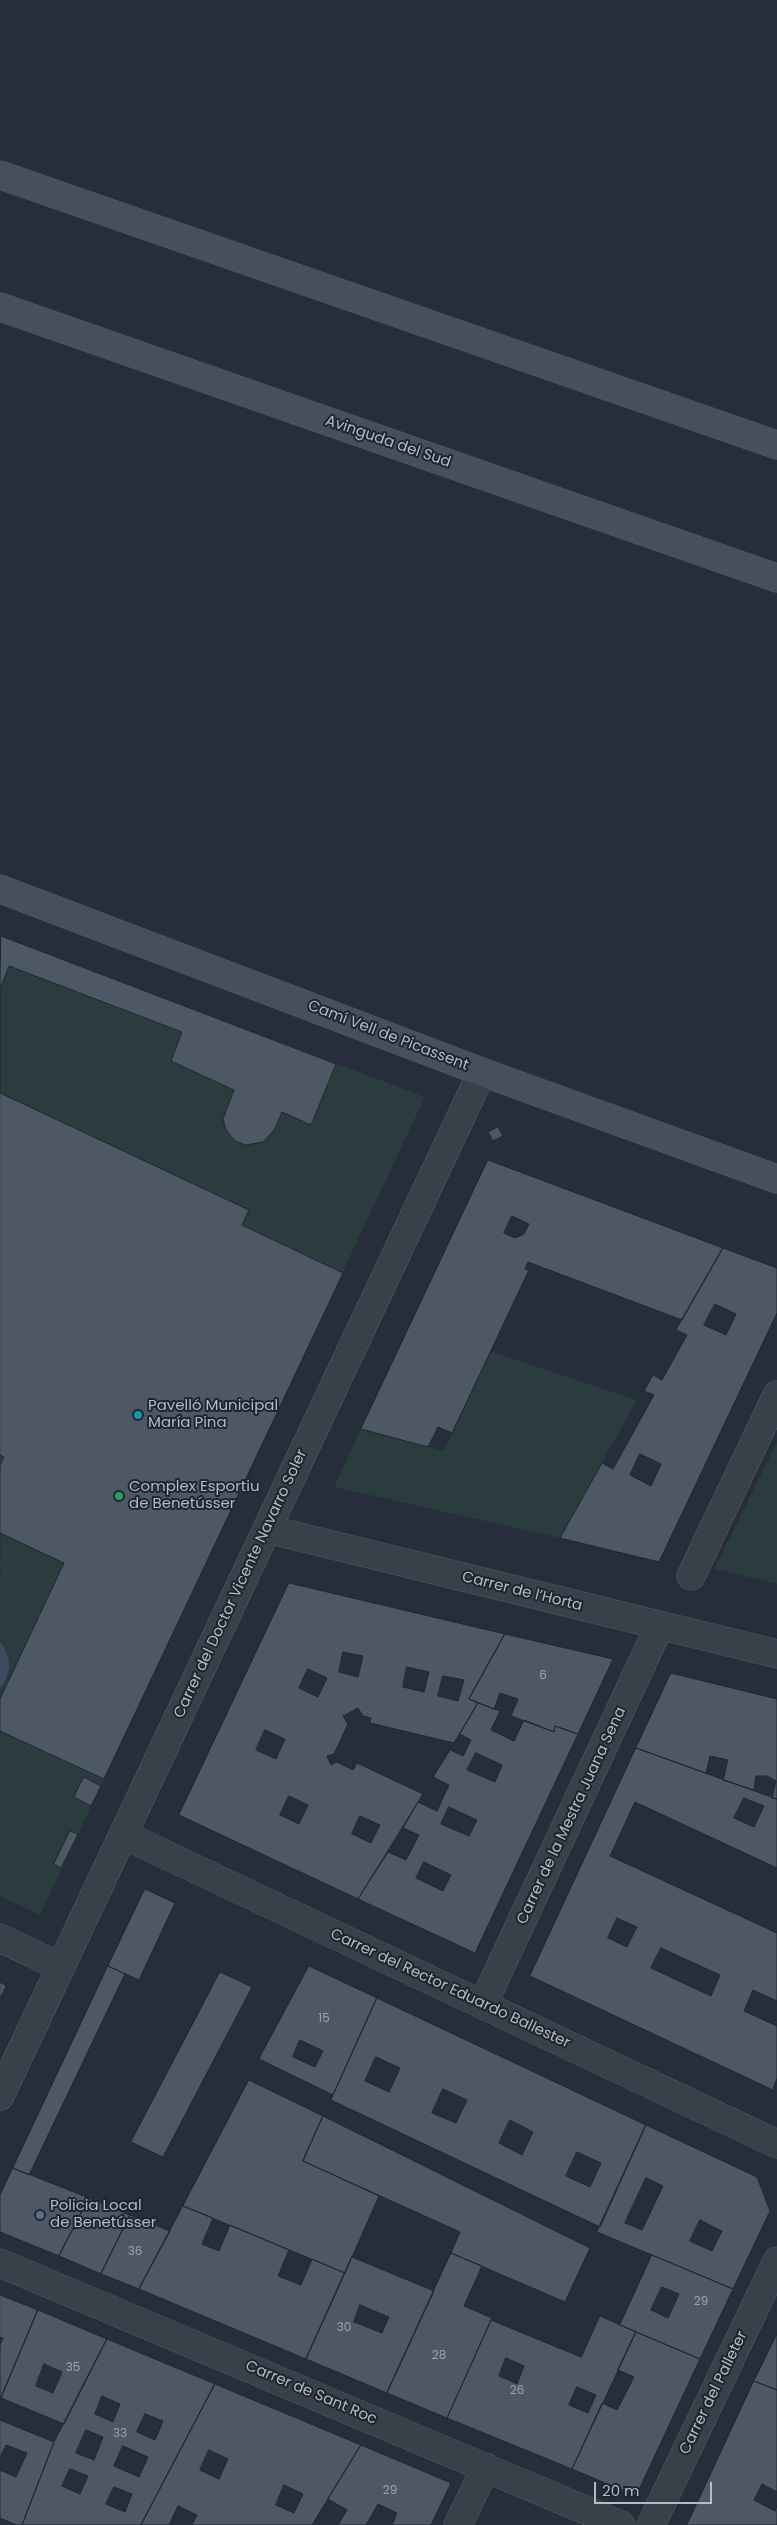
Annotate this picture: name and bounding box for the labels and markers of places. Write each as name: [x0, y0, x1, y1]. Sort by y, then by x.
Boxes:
place label: Pavelló Municipal María Pina: [148, 1397, 278, 1432]
marker: Pavelló Municipal María Pina: [132, 1409, 144, 1421]
place label: Complex Esportiu de Benetússer: [129, 1478, 260, 1513]
marker: Complex Esportiu de Benetússer: [113, 1490, 125, 1502]
place label: Policia Local de Benetússer: [50, 2197, 156, 2232]
marker: Policia Local de Benetússer: [34, 2209, 46, 2221]

